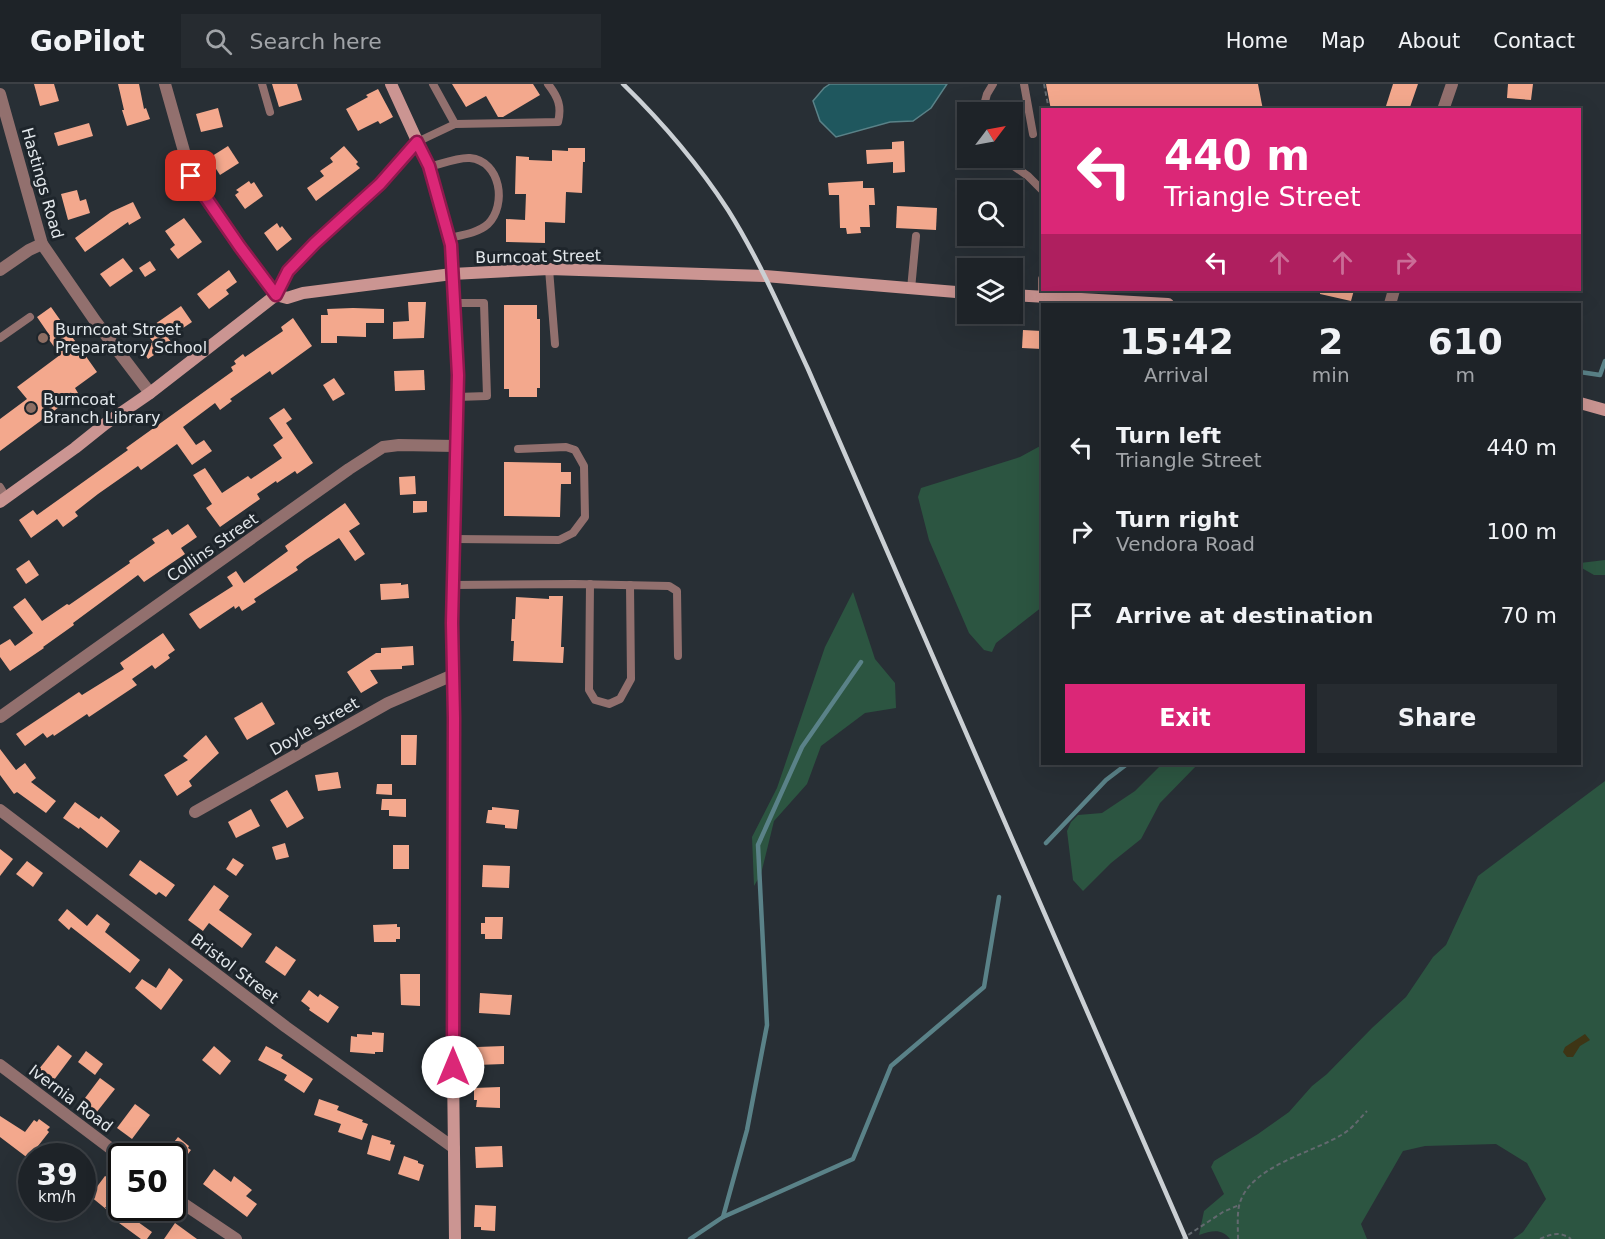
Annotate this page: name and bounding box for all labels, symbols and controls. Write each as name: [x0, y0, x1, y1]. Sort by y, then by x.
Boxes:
search box: [181, 14, 601, 68]
text: GoPilot: [30, 25, 145, 58]
icon: search: [202, 25, 235, 58]
text: Search here: [250, 29, 382, 54]
text: Home: [1226, 29, 1288, 53]
text: Map: [1321, 29, 1365, 53]
text: About: [1398, 29, 1460, 53]
text: Contact: [1493, 29, 1575, 53]
north arrow: [957, 102, 1023, 168]
map controls: [957, 102, 1023, 324]
street label: Hastings Road: [18, 125, 67, 241]
text: 440 m: [1164, 131, 1310, 180]
icon: left: [1065, 132, 1143, 210]
pin: [165, 150, 216, 201]
icon: arrive: [174, 159, 207, 192]
button: search: [957, 180, 1023, 246]
text: Triangle Street: [1164, 181, 1361, 212]
street label: Burncoat Street: [475, 246, 601, 267]
icon: left: [1200, 246, 1233, 279]
icon: ahead: [1263, 246, 1296, 279]
icon: ahead: [1326, 246, 1359, 279]
icon: right: [1389, 246, 1422, 279]
button: layers: [957, 258, 1023, 324]
place label: Burncoat Street Preparatory School: [55, 320, 207, 357]
text: 15:42: [1119, 321, 1234, 362]
text: 2: [1318, 321, 1343, 362]
text: 610: [1428, 321, 1503, 362]
marker: Burncoat Street Preparatory School: [36, 331, 50, 345]
text: Arrival: [1144, 363, 1209, 387]
text: min: [1312, 363, 1350, 387]
text: m: [1456, 363, 1475, 387]
place label: Burncoat Branch Library: [43, 390, 160, 427]
marker: Burncoat Branch Library: [24, 401, 38, 415]
text: Turn left: [1116, 423, 1221, 448]
icon: left: [1065, 431, 1098, 464]
text: 440 m: [1487, 435, 1557, 460]
text: Triangle Street: [1116, 448, 1262, 472]
text: Turn right: [1116, 507, 1239, 532]
street label: Collins Street: [163, 509, 261, 586]
icon: right: [1065, 515, 1098, 548]
text: 100 m: [1487, 519, 1557, 544]
text: Vendora Road: [1116, 532, 1255, 556]
icon: arrive: [1065, 599, 1098, 632]
text: Arrive at destination: [1116, 603, 1373, 628]
text: 70 m: [1501, 603, 1557, 628]
button: Exit: [1065, 684, 1305, 753]
button: Share: [1317, 684, 1557, 753]
street label: Doyle Street: [266, 693, 362, 760]
street label: Bristol Street: [187, 929, 282, 1007]
position arrow: [421, 1035, 485, 1099]
street label: Ivernia Road: [25, 1061, 116, 1136]
speed limit sign: 50: [108, 1143, 186, 1221]
text: 39: [36, 1157, 78, 1192]
text: km/h: [38, 1188, 76, 1206]

